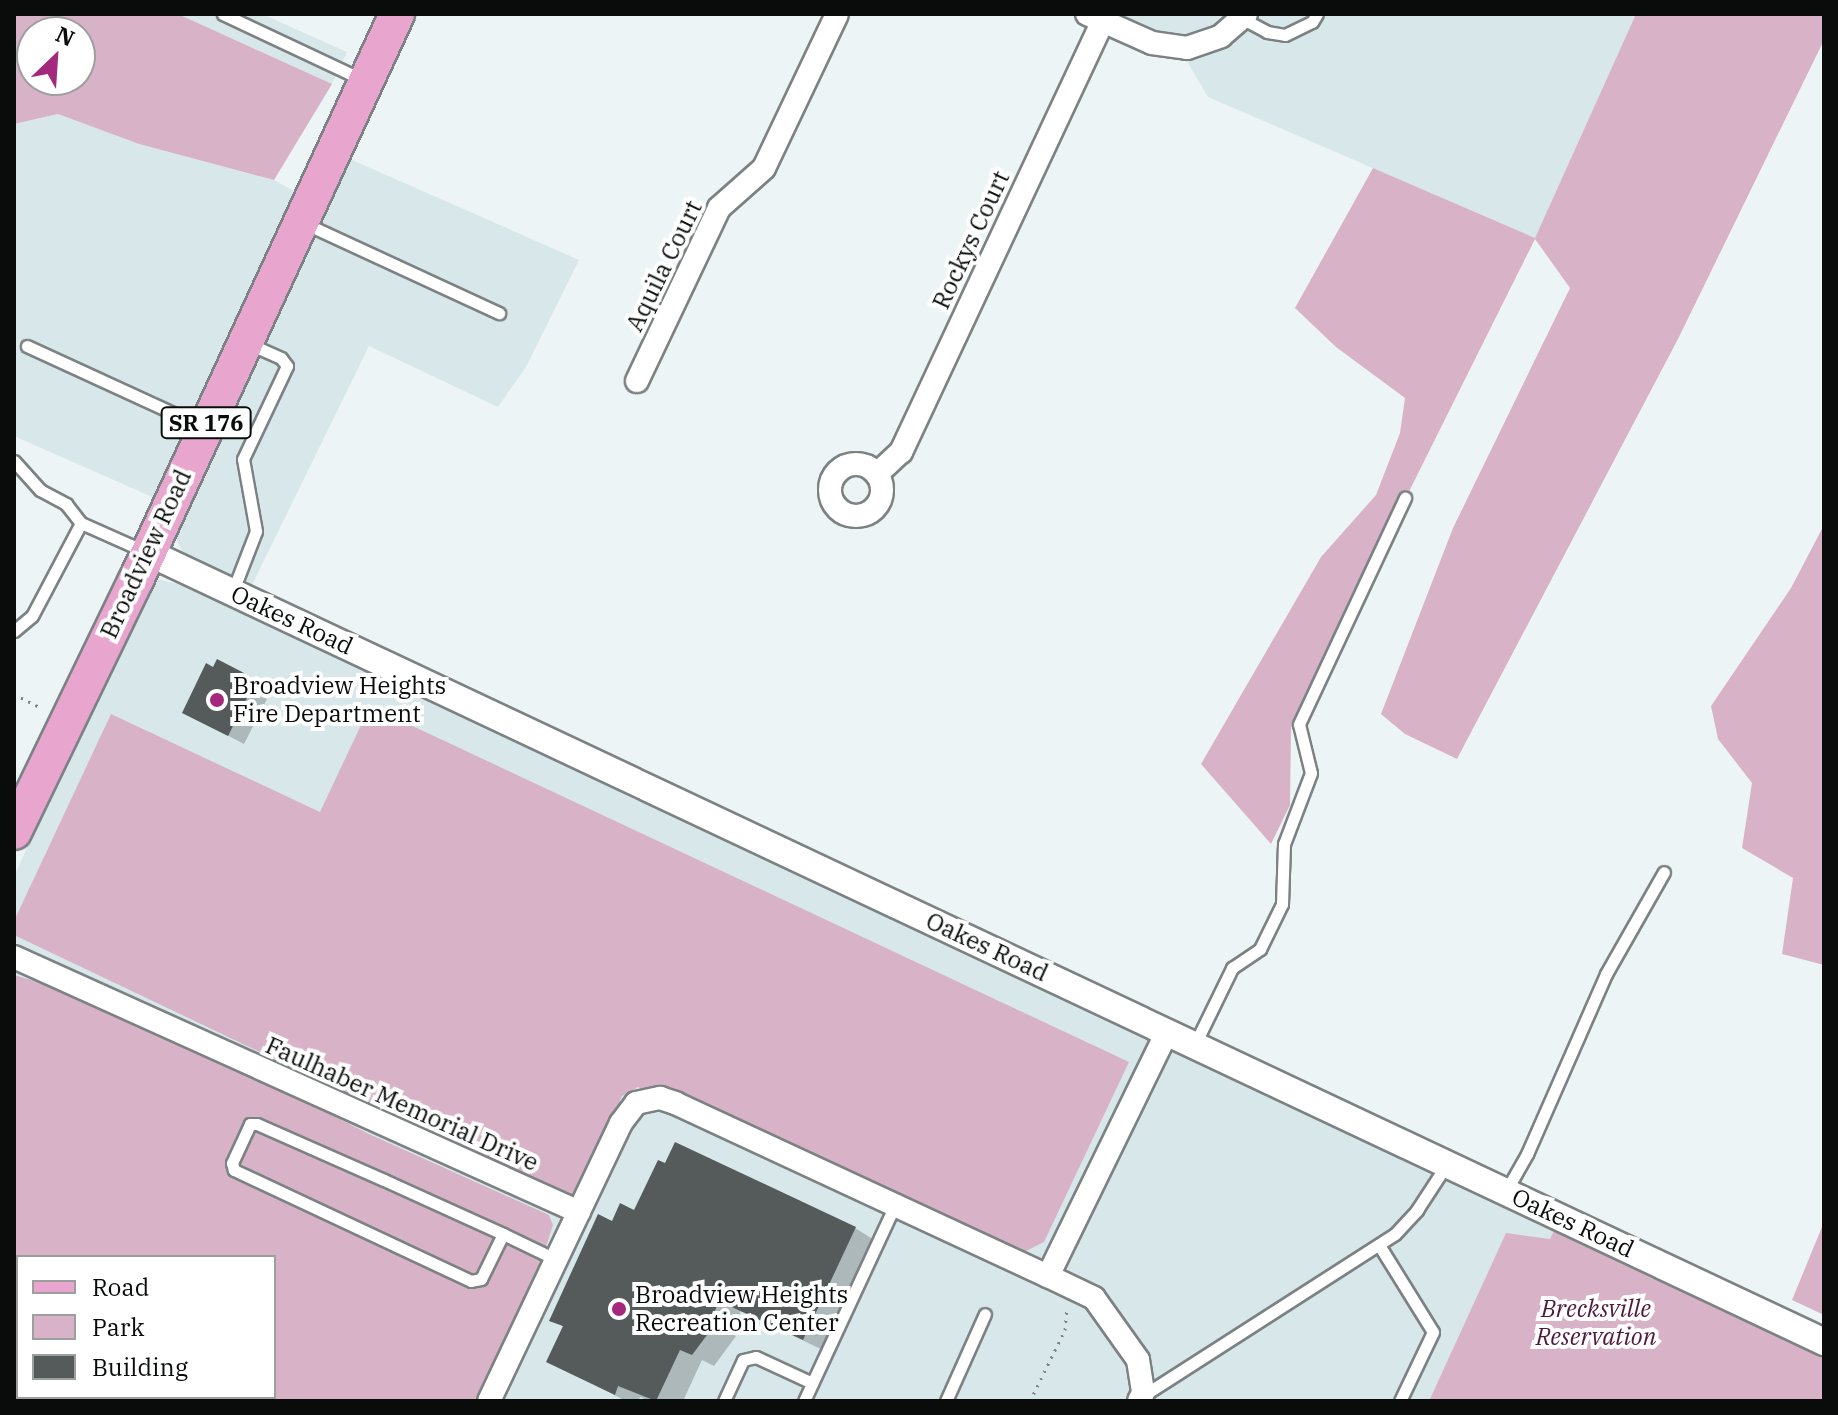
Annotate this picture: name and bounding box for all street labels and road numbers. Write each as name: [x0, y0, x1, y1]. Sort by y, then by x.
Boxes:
street label: Rockys Court: [926, 166, 1016, 314]
street label: Aquila Court: [620, 196, 708, 336]
road number: SR 176: [160, 405, 252, 441]
street label: Broadview Road: [94, 465, 198, 643]
street label: Oakes Road: [226, 579, 358, 661]
street label: Oakes Road: [921, 906, 1053, 988]
street label: Faulhaber Memorial Drive: [261, 1031, 543, 1177]
street label: Oakes Road: [1507, 1182, 1639, 1264]

